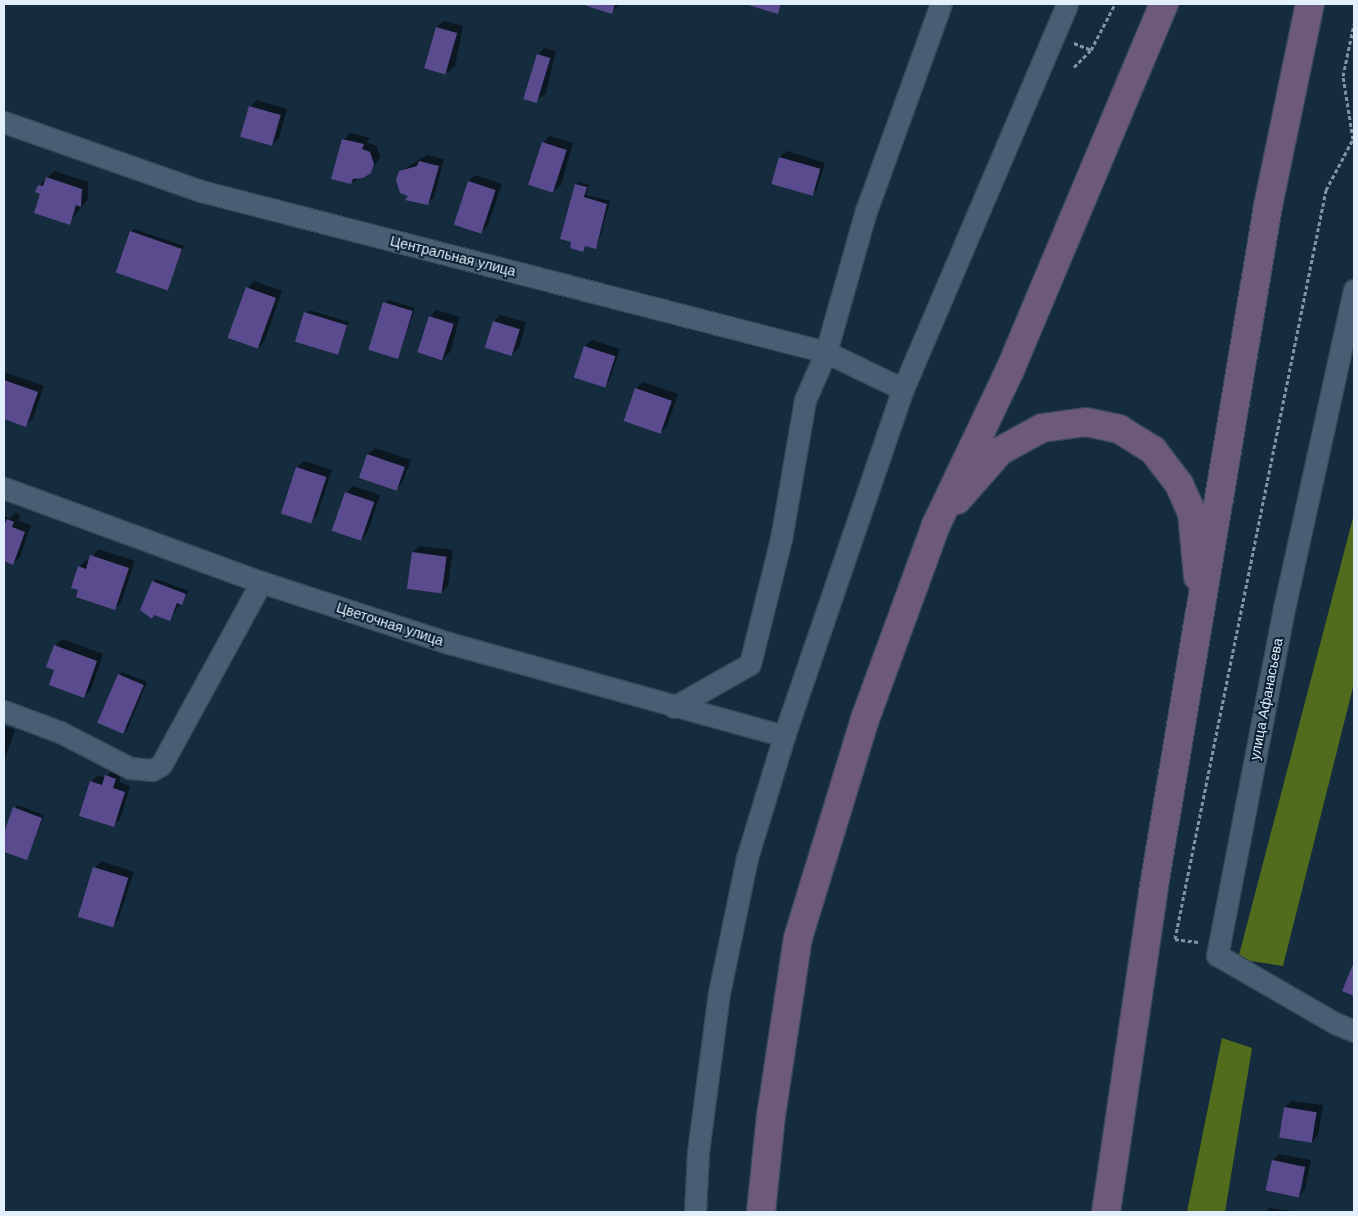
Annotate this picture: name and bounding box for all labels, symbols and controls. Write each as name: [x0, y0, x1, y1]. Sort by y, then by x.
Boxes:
street label: Центральная улица: [388, 232, 518, 280]
street label: Цветочная улица: [334, 599, 446, 649]
street label: улица Афанасьева: [1246, 637, 1286, 761]

